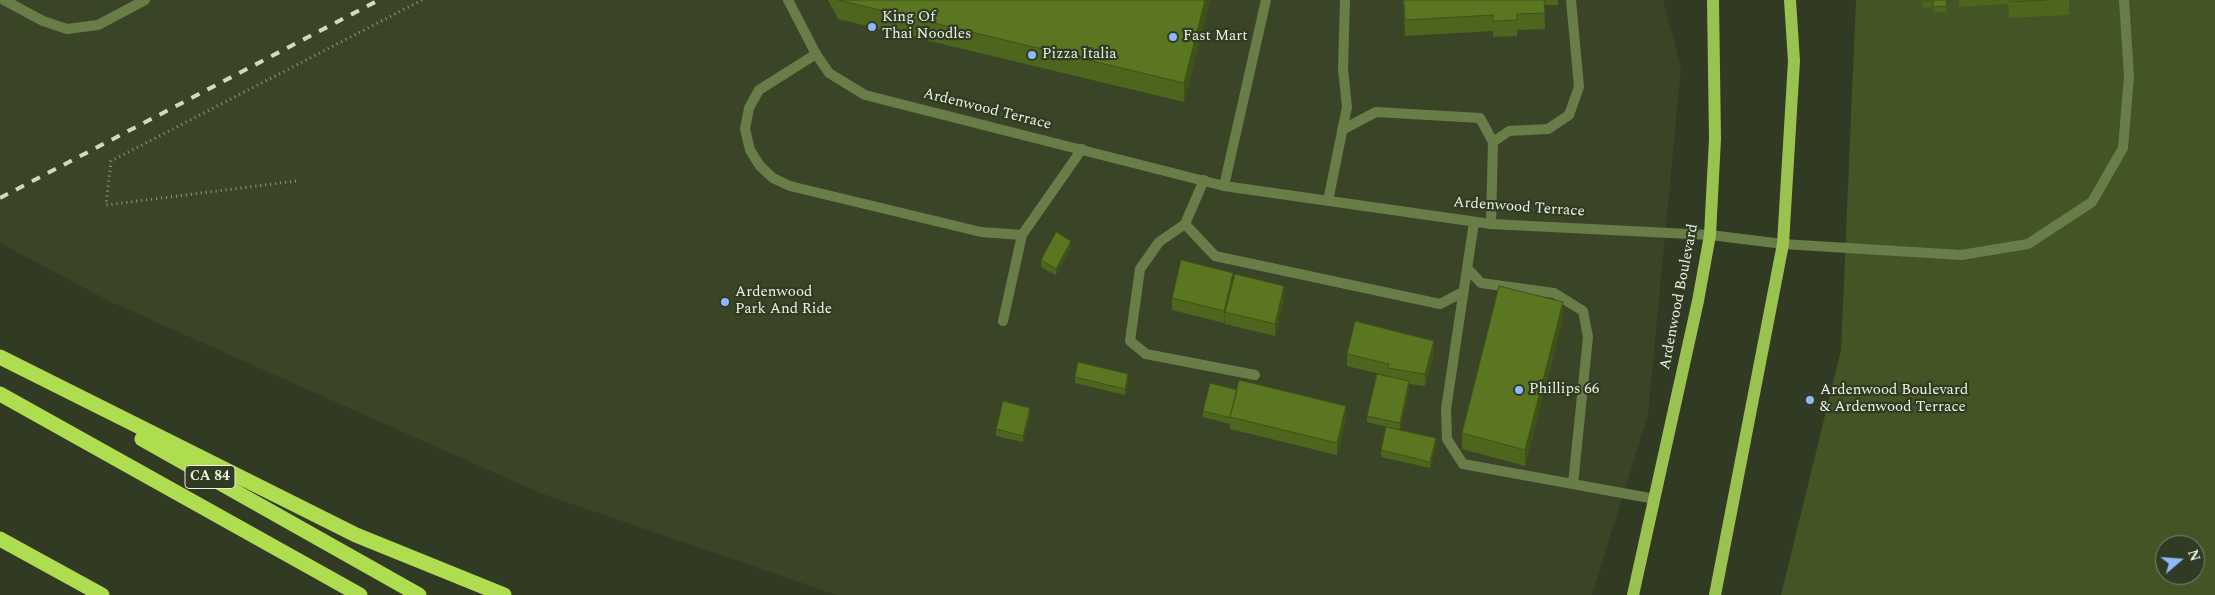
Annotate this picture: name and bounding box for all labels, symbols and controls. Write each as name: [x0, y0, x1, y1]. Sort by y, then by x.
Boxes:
place label: King Of Thai Noodles: [882, 9, 971, 44]
marker: King Of Thai Noodles: [866, 21, 878, 33]
place label: Fast Mart: [1183, 28, 1248, 46]
marker: Fast Mart: [1167, 31, 1179, 43]
place label: Pizza Italia: [1042, 46, 1117, 64]
marker: Pizza Italia: [1026, 49, 1038, 61]
street label: Ardenwood Terrace: [921, 85, 1053, 135]
street label: Ardenwood Terrace: [1453, 194, 1585, 222]
street label: Ardenwood Boulevard: [1657, 223, 1703, 371]
place label: Ardenwood Park And Ride: [735, 284, 832, 319]
marker: Ardenwood Park And Ride: [719, 296, 731, 308]
place label: Phillips 66: [1529, 381, 1599, 399]
place label: Ardenwood Boulevard & Ardenwood Terrace: [1820, 382, 1968, 417]
marker: Phillips 66: [1513, 384, 1525, 396]
marker: Ardenwood Boulevard & Ardenwood Terrace: [1804, 394, 1816, 406]
road number: CA 84: [185, 466, 235, 488]
north arrow: [2155, 535, 2205, 585]
text: N: [2182, 547, 2206, 564]

